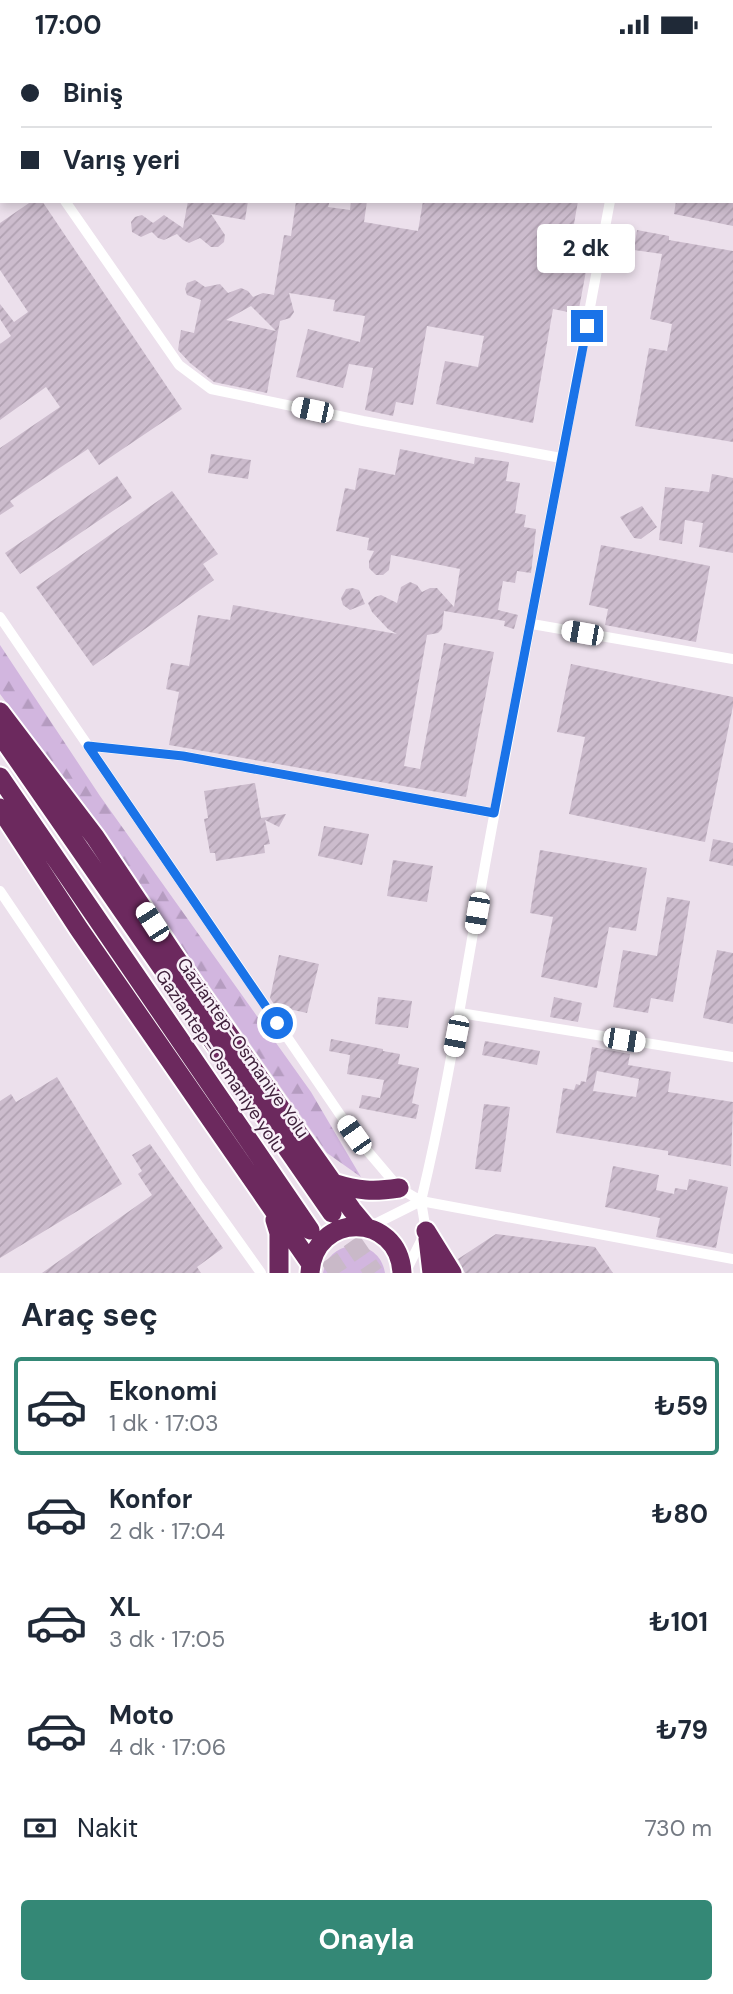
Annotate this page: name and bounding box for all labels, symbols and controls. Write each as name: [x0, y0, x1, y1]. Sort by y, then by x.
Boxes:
text: 17:00: [35, 8, 102, 42]
text: Biniş: [63, 76, 123, 110]
text: Varış yeri: [63, 143, 180, 177]
callout: 2 dk: [538, 225, 636, 273]
text: 2 dk: [562, 233, 610, 263]
route end: [571, 310, 603, 342]
car: [290, 395, 335, 425]
car: [560, 619, 605, 647]
car: [464, 890, 491, 936]
car: [132, 899, 173, 945]
street label: Gaziantep-Osmaniye Yolu: [171, 953, 315, 1143]
street label: Gaziantep-Osmaniye yolu: [150, 965, 290, 1157]
route start: [261, 1007, 293, 1039]
car: [442, 1013, 471, 1059]
car: [602, 1026, 647, 1054]
car: [334, 1112, 375, 1158]
text: Araç seç: [21, 1294, 158, 1336]
text: Ekonomi: [109, 1374, 217, 1408]
icon: car: [25, 1375, 88, 1438]
text: ₺59: [654, 1389, 708, 1423]
text: 1 dk · 17:03: [109, 1408, 219, 1438]
text: Konfor: [109, 1482, 192, 1516]
icon: car: [25, 1483, 88, 1546]
text: ₺80: [652, 1497, 708, 1531]
text: 2 dk · 17:04: [109, 1516, 225, 1546]
text: XL: [109, 1590, 141, 1624]
icon: car: [25, 1591, 88, 1654]
text: ₺101: [649, 1605, 708, 1639]
text: 3 dk · 17:05: [109, 1624, 225, 1654]
text: Moto: [109, 1698, 174, 1732]
icon: car: [25, 1699, 88, 1762]
text: ₺79: [656, 1713, 708, 1747]
text: 4 dk · 17:06: [109, 1732, 226, 1762]
icon: cash: [21, 1809, 59, 1847]
text: Nakit: [77, 1811, 138, 1845]
text: 730 m: [644, 1813, 712, 1843]
button: Onayla: [21, 1900, 712, 1980]

